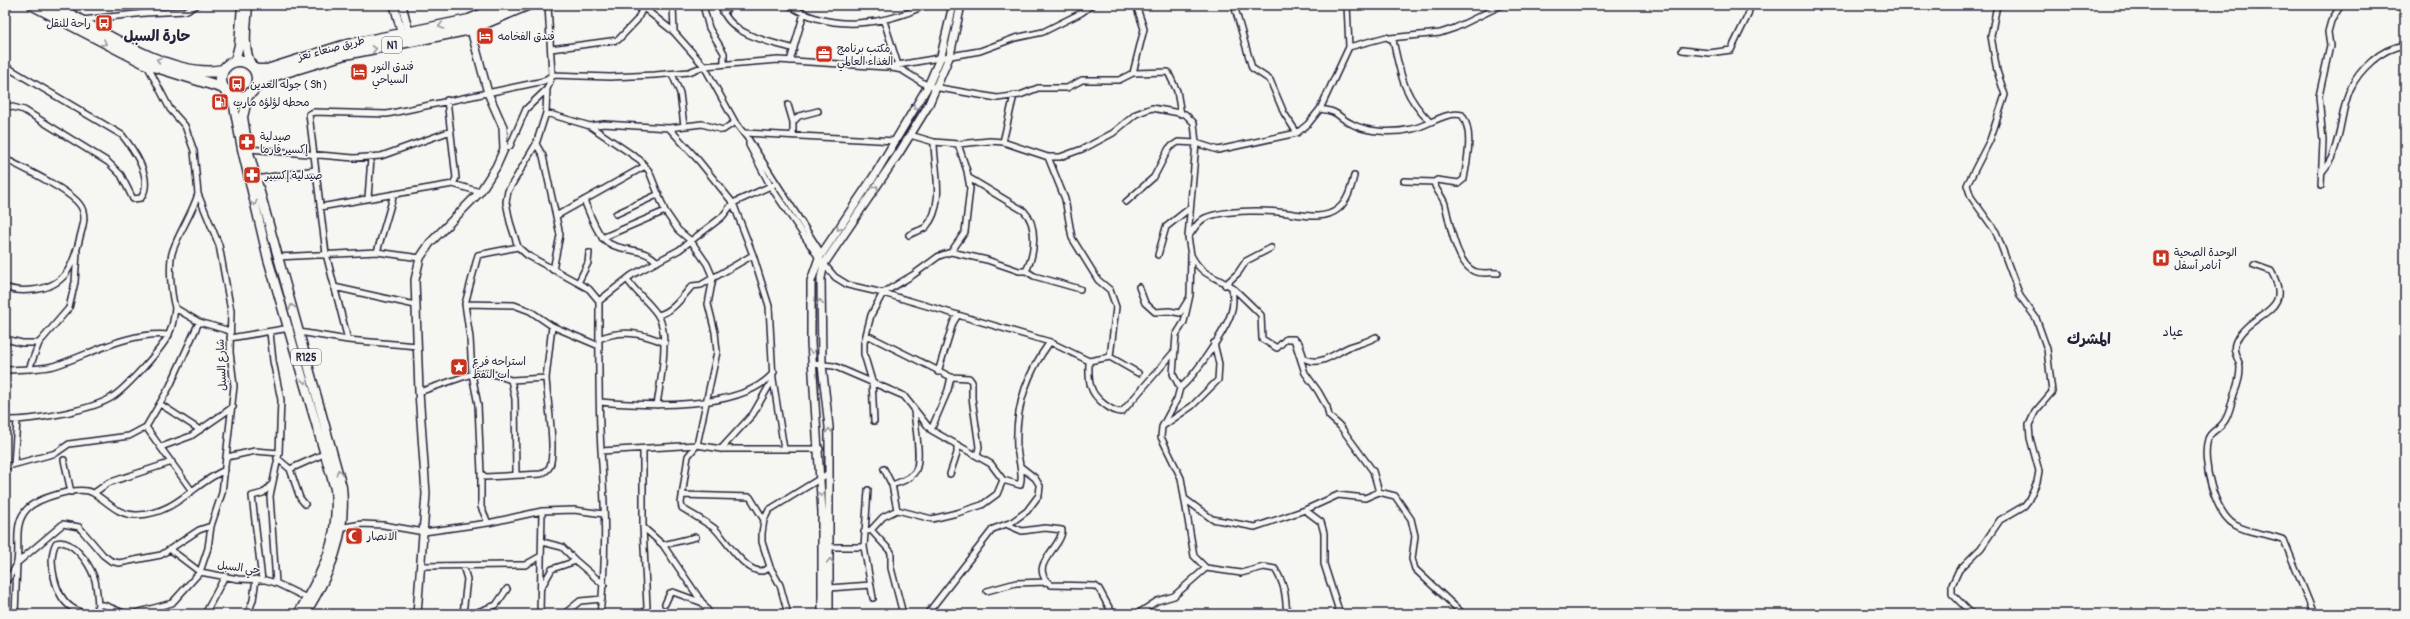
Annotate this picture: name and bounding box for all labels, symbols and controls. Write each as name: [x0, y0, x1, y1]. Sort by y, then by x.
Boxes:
bus stop icon: راحة للنقل: [94, 13, 114, 33]
place label: راحة للنقل: [46, 17, 91, 30]
one-way arrow: [438, 21, 444, 29]
hotel icon: فندق الفخامه: [475, 26, 495, 46]
district label: حارة السبل: [124, 27, 191, 46]
place label: فندق الفخامه: [498, 30, 555, 43]
street label: طريق صنعاء تعز: [295, 33, 366, 64]
road number: N1: [382, 37, 402, 53]
one-way arrow: [100, 38, 108, 46]
place label: مكتب برنامج الغذاء العالمي: [837, 42, 893, 72]
office icon: مكتب برنامج الغذاء العالمي: [814, 44, 834, 64]
one-way arrow: [371, 45, 377, 53]
one-way arrow: [155, 57, 163, 65]
place label: فندق النور السياحي: [371, 60, 414, 90]
hotel icon: فندق النور السياحي: [349, 62, 369, 82]
bus stop icon: جوله العدين ( Sh ): [227, 74, 247, 94]
place label: جوله العدين ( Sh ): [250, 78, 328, 92]
fuel station icon: محطه لؤلؤه مارب: [210, 92, 230, 112]
place label: محطه لؤلؤه مارب: [233, 96, 309, 110]
one-way arrow: [914, 103, 921, 110]
place label: صيدلية إكسير فارما: [260, 130, 308, 157]
pharmacy icon: صيدلية إكسير فارما: [237, 132, 257, 152]
pharmacy icon: صيدلية إكسير: [242, 165, 262, 185]
place label: صيدلية إكسير: [264, 169, 322, 183]
one-way arrow: [871, 185, 879, 192]
one-way arrow: [250, 199, 258, 206]
one-way arrow: [836, 224, 844, 231]
place label: الوحدة الصحية أنامر أسفل: [2174, 246, 2237, 272]
hospital icon: الوحدة الصحية أنامر أسفل: [2151, 248, 2171, 268]
one-way arrow: [815, 299, 824, 305]
one-way arrow: [288, 303, 297, 310]
district label: عياد: [2163, 324, 2183, 340]
district label: المشرك: [2067, 330, 2111, 349]
street label: شارع السبل: [214, 339, 231, 391]
one-way arrow: [807, 348, 816, 354]
road number: R125: [291, 349, 321, 365]
place label: استراحه فرع اب النفط: [472, 355, 526, 382]
place icon: استراحه فرع اب النفط: [449, 357, 469, 377]
one-way arrow: [300, 378, 309, 385]
one-way arrow: [825, 428, 833, 434]
one-way arrow: [335, 469, 343, 475]
one-way arrow: [817, 491, 826, 497]
mosque icon: الانصار: [344, 526, 364, 546]
place label: الانصار: [366, 530, 397, 543]
street label: حي السبل: [216, 558, 261, 581]
one-way arrow: [826, 558, 834, 564]

